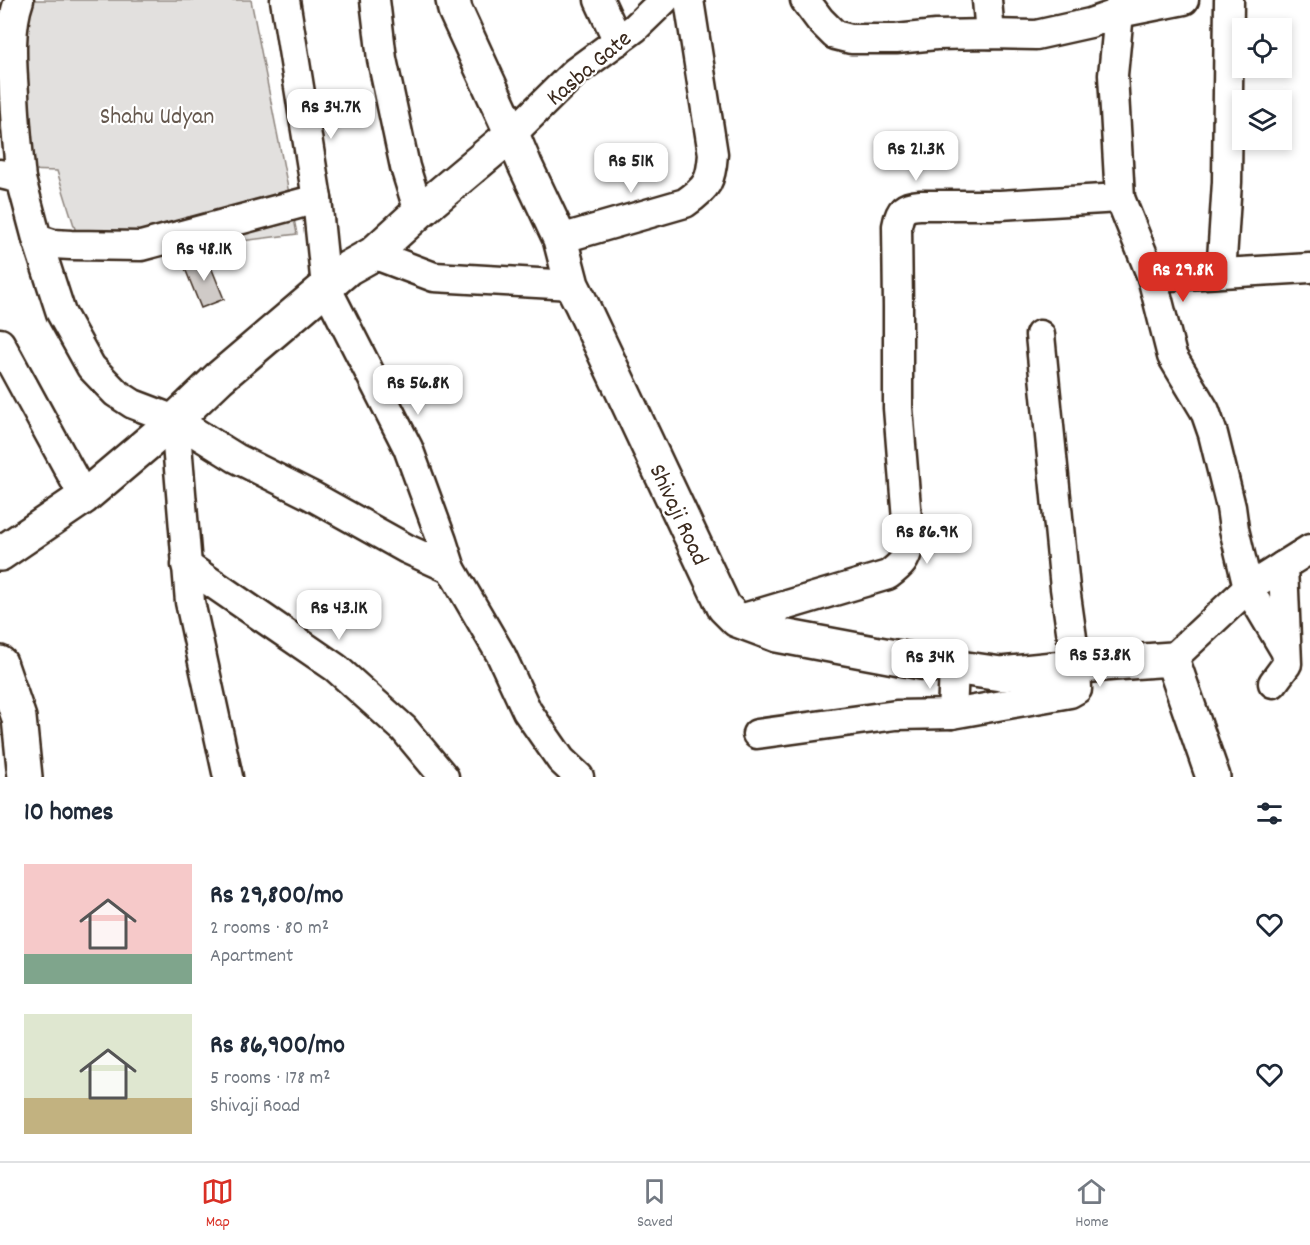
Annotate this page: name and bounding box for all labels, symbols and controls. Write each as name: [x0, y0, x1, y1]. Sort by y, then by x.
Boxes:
map controls: [1232, 18, 1292, 150]
button: locate: [1232, 18, 1292, 78]
street label: Kasba Gate: [540, 23, 640, 115]
pin: Rs 34.7K: [269, 89, 393, 140]
button: layers: [1232, 90, 1292, 150]
text: Rs 34.7K: [301, 94, 361, 122]
park label: Shahu Udyan: [100, 101, 214, 135]
pin: Rs 21.3K: [854, 131, 978, 182]
text: Rs 21.3K: [887, 136, 945, 164]
pin: Rs 51K: [582, 143, 680, 194]
text: Rs 51K: [608, 148, 654, 176]
pin: Rs 48.1K: [142, 231, 266, 282]
text: Rs 48.1K: [176, 236, 232, 264]
pin: Rs 29.8K: [1121, 252, 1245, 303]
text: Rs 29.8K: [1152, 257, 1214, 285]
pin: Rs 56.8K: [356, 365, 480, 416]
text: Rs 56.8K: [387, 370, 449, 398]
street label: Shivaji Road: [639, 459, 716, 572]
pin: Rs 86.9K: [865, 514, 989, 565]
text: Rs 86.9K: [896, 519, 958, 547]
pin: Rs 43.1K: [277, 590, 401, 641]
text: Rs 43.1K: [311, 595, 367, 623]
pin: Rs 53.8K: [1038, 637, 1162, 688]
pin: Rs 34K: [881, 639, 979, 690]
text: Rs 53.8K: [1069, 642, 1131, 670]
text: Rs 34K: [905, 644, 955, 672]
text: 10 homes: [24, 795, 114, 832]
icon: filters: [1253, 797, 1286, 830]
text: Rs 29,800/mo: [210, 878, 343, 915]
icon: home: [72, 888, 144, 960]
icon: heart: [1253, 908, 1286, 941]
text: 2 rooms · 80 m²: [210, 915, 329, 943]
text: Apartment: [210, 943, 293, 971]
text: Rs 86,900/mo: [210, 1028, 345, 1065]
icon: home: [72, 1038, 144, 1110]
icon: heart: [1253, 1058, 1286, 1091]
text: 5 rooms · 178 m²: [210, 1065, 331, 1093]
text: Shivaji Road: [210, 1093, 300, 1121]
tab: Map: [201, 1175, 234, 1234]
tab: Saved: [637, 1175, 673, 1234]
tab: Home: [1075, 1175, 1109, 1234]

